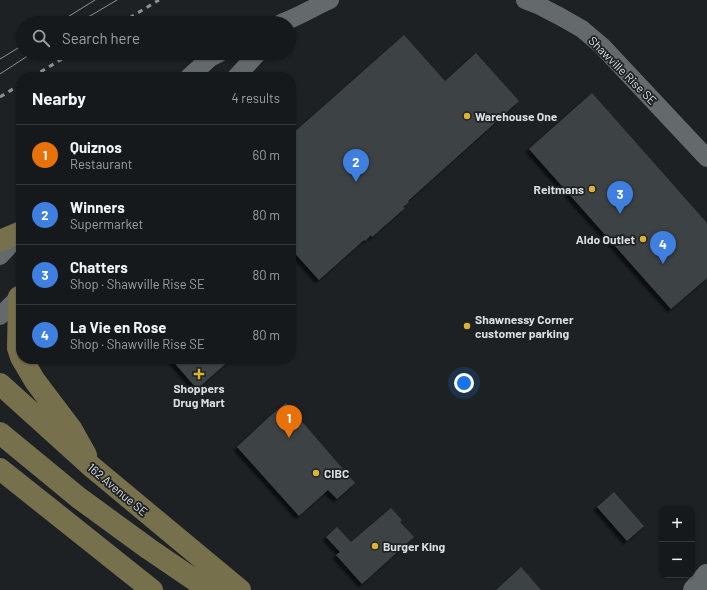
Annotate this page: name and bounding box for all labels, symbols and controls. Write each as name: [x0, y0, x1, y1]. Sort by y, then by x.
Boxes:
search box: [16, 16, 296, 60]
icon: search: [30, 27, 52, 49]
text: Search here: [62, 29, 140, 47]
street label: Shawville Rise SE: [586, 33, 660, 107]
text: Nearby: [32, 88, 86, 108]
text: 4 results: [232, 90, 280, 106]
place label: Warehouse One: [475, 109, 558, 123]
marker: Warehouse One: [462, 111, 472, 121]
text: Quiznos: [70, 138, 122, 156]
text: 1: [43, 147, 47, 163]
text: 60 m: [253, 147, 280, 163]
pin: 2: [343, 149, 369, 182]
text: Restaurant: [70, 156, 132, 172]
pin: 3: [607, 181, 633, 214]
place label: Reitmans: [534, 182, 584, 196]
marker: Reitmans: [587, 184, 597, 194]
text: Winners: [70, 198, 125, 216]
text: 2: [41, 207, 49, 223]
text: 80 m: [253, 207, 280, 223]
text: Supermarket: [70, 216, 143, 232]
pin: 4: [650, 231, 676, 264]
place label: Aldo Outlet: [576, 232, 635, 246]
marker: Aldo Outlet: [638, 234, 648, 244]
text: Chatters: [70, 258, 128, 276]
text: 3: [41, 267, 49, 283]
text: 80 m: [253, 267, 280, 283]
text: Shop · Shawville Rise SE: [70, 276, 205, 292]
place label: Shawnessy Corner customer parking: [475, 312, 574, 340]
text: La Vie en Rose: [70, 318, 166, 336]
marker: Shawnessy Corner customer parking: [462, 321, 472, 331]
text: 4: [41, 327, 49, 343]
text: 80 m: [253, 327, 280, 343]
text: Shop · Shawville Rise SE: [70, 336, 205, 352]
marker: Shoppers Drug Mart: [194, 369, 204, 379]
your location: [454, 373, 474, 393]
place label: Shoppers Drug Mart: [173, 381, 225, 409]
pin: 1: [276, 405, 302, 438]
street label: 162 Avenue SE: [85, 460, 151, 518]
place label: CIBC: [324, 466, 349, 480]
marker: CIBC: [311, 468, 321, 478]
map controls: [659, 506, 695, 578]
button: +: [659, 506, 695, 542]
place label: Burger King: [383, 539, 446, 553]
marker: Burger King: [370, 541, 380, 551]
button: −: [659, 542, 695, 578]

